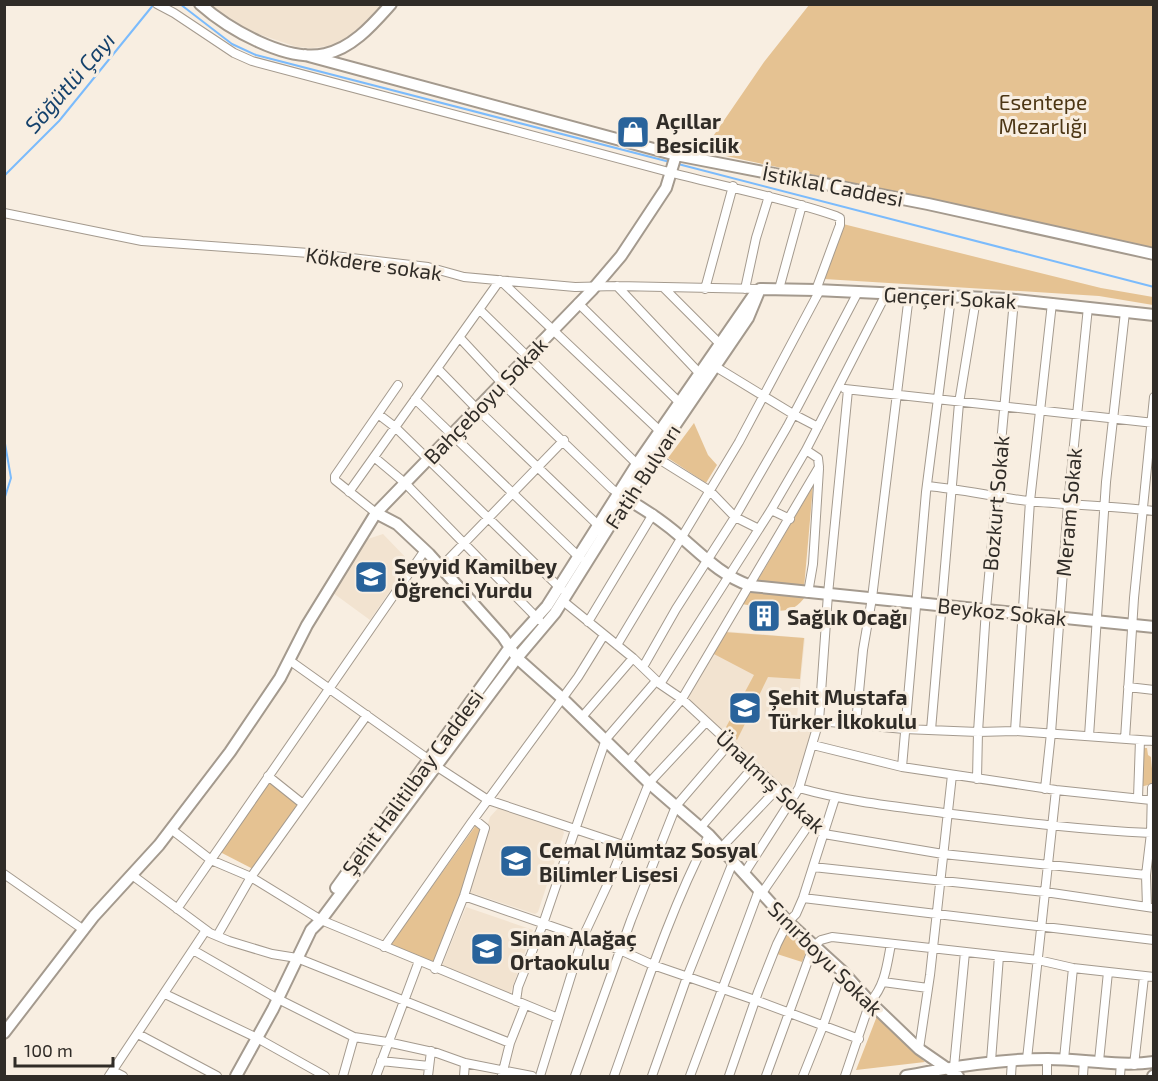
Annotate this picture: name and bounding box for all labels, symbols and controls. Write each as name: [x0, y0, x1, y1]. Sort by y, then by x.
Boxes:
water label: Söğütlü Çayı: [18, 27, 121, 139]
park label: Esentepe Mezarlığı: [999, 89, 1087, 138]
place label: Açıllar Besicilik: [656, 108, 739, 157]
shop icon: Açıllar Besicilik: [615, 114, 651, 150]
street label: İstiklal Caddesi: [760, 159, 906, 211]
street label: Kökdere sokak: [304, 241, 444, 285]
street label: Gençeri Sokak: [883, 281, 1017, 315]
street label: Bahçeboyu Sokak: [418, 331, 553, 470]
street label: Fatih Bulvarı: [599, 419, 685, 533]
street label: Bozkurt Sokak: [977, 434, 1013, 572]
street label: Meram Sokak: [1050, 446, 1086, 578]
place label: Seyyid Kamilbey Öğrenci Yurdu: [394, 553, 557, 602]
school or university icon: Seyyid Kamilbey Öğrenci Yurdu: [353, 559, 389, 595]
street label: Beykoz Sokak: [936, 592, 1068, 630]
building icon: Sağlık Ocağı: [746, 598, 782, 634]
place label: Sağlık Ocağı: [787, 604, 907, 629]
street label: Şehit Halitilbay Caddesi: [336, 684, 489, 881]
place label: Şehit Mustafa Türker İlkokulu: [768, 684, 917, 733]
school or university icon: Şehit Mustafa Türker İlkokulu: [727, 690, 763, 726]
street label: Ünalmış Sokak: [710, 724, 831, 839]
place label: Cemal Mümtaz Sosyal Bilimler Lisesi: [539, 837, 757, 886]
school or university icon: Cemal Mümtaz Sosyal Bilimler Lisesi: [498, 843, 534, 879]
street label: Sınırboyu Sokak: [764, 896, 888, 1020]
place label: Sinan Alağaç Ortaokulu: [510, 925, 637, 974]
school or university icon: Sinan Alağaç Ortaokulu: [469, 931, 505, 967]
scale bar: [15, 1030, 112, 1068]
text: 100 m: [24, 1039, 73, 1061]

